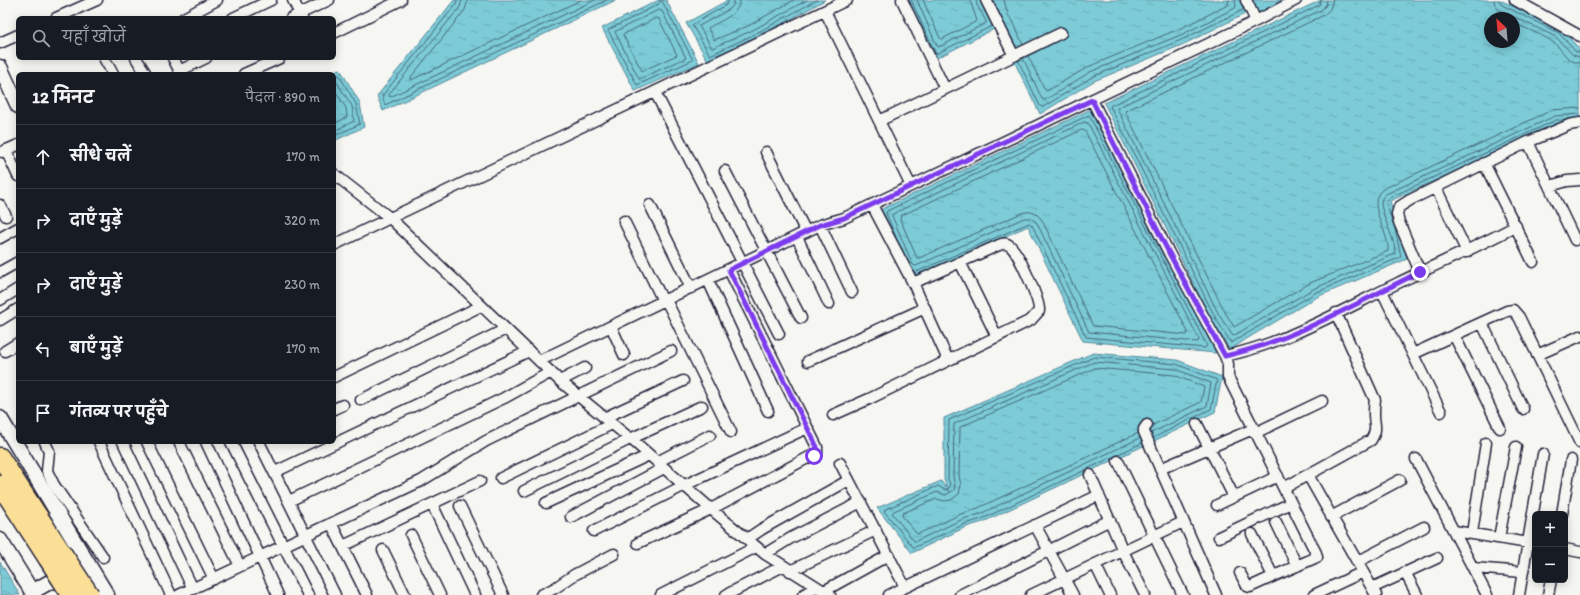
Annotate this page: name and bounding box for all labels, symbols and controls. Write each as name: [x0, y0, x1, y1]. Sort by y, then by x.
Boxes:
north arrow: [1484, 12, 1520, 48]
search box: [16, 16, 336, 60]
icon: search: [30, 27, 52, 49]
text: यहाँ खोजें: [62, 28, 126, 46]
text: 12 मिनट: [32, 87, 94, 107]
text: पैदल · 890 m: [245, 90, 320, 105]
icon: ahead: [32, 146, 54, 168]
text: सीधे चलें: [70, 147, 131, 165]
text: 170 m: [286, 149, 320, 164]
icon: right: [32, 210, 54, 232]
text: दाएँ मुड़ें: [70, 211, 122, 229]
text: 320 m: [284, 213, 320, 228]
route end: [1411, 263, 1429, 281]
icon: right: [32, 274, 54, 296]
text: दाएँ मुड़ें: [70, 275, 122, 293]
text: 230 m: [284, 277, 320, 292]
icon: left: [32, 338, 54, 360]
text: बाएँ मुड़ें: [70, 339, 122, 357]
text: 170 m: [286, 341, 320, 356]
icon: arrive: [32, 402, 54, 424]
text: गंतव्य पर पहुँचे: [70, 403, 168, 421]
route start: [805, 447, 823, 465]
map controls: [1532, 511, 1568, 583]
button: +: [1532, 511, 1568, 547]
button: −: [1532, 547, 1568, 583]

